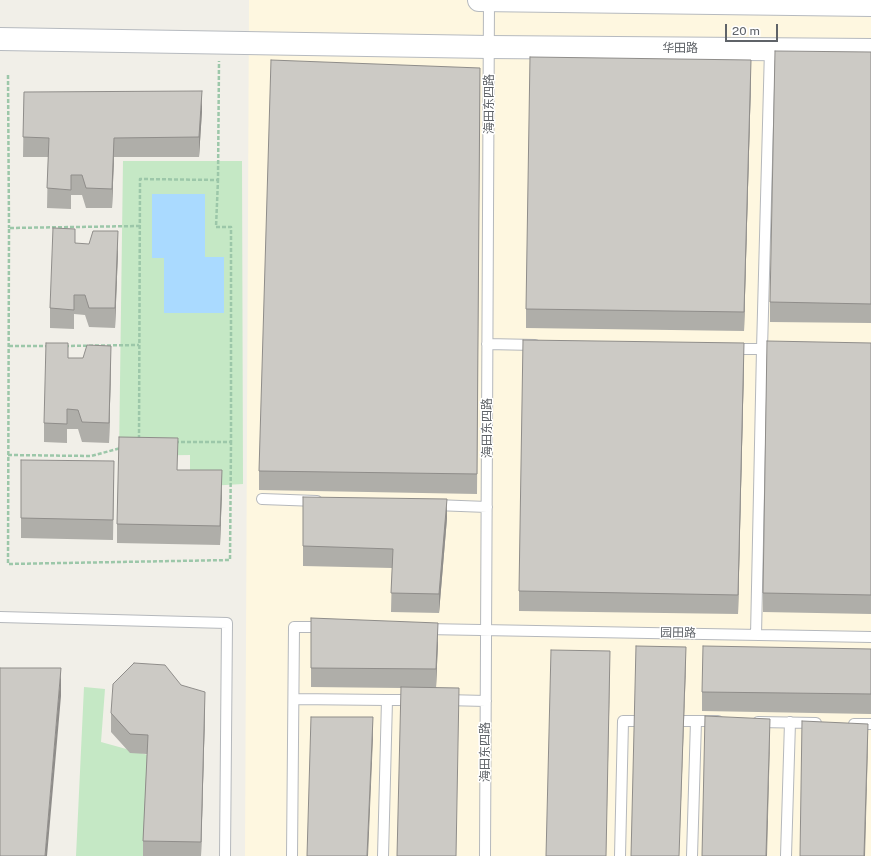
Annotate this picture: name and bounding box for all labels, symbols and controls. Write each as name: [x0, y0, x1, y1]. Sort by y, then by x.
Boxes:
scale bar: [727, 16, 780, 42]
text: 20 m: [732, 24, 760, 38]
street label: 华田路: [662, 41, 698, 55]
street label: 海田东四路: [482, 74, 496, 134]
street label: 海田东四路: [480, 398, 494, 458]
street label: 园田路: [660, 625, 696, 641]
street label: 海田东四路: [478, 722, 492, 782]

